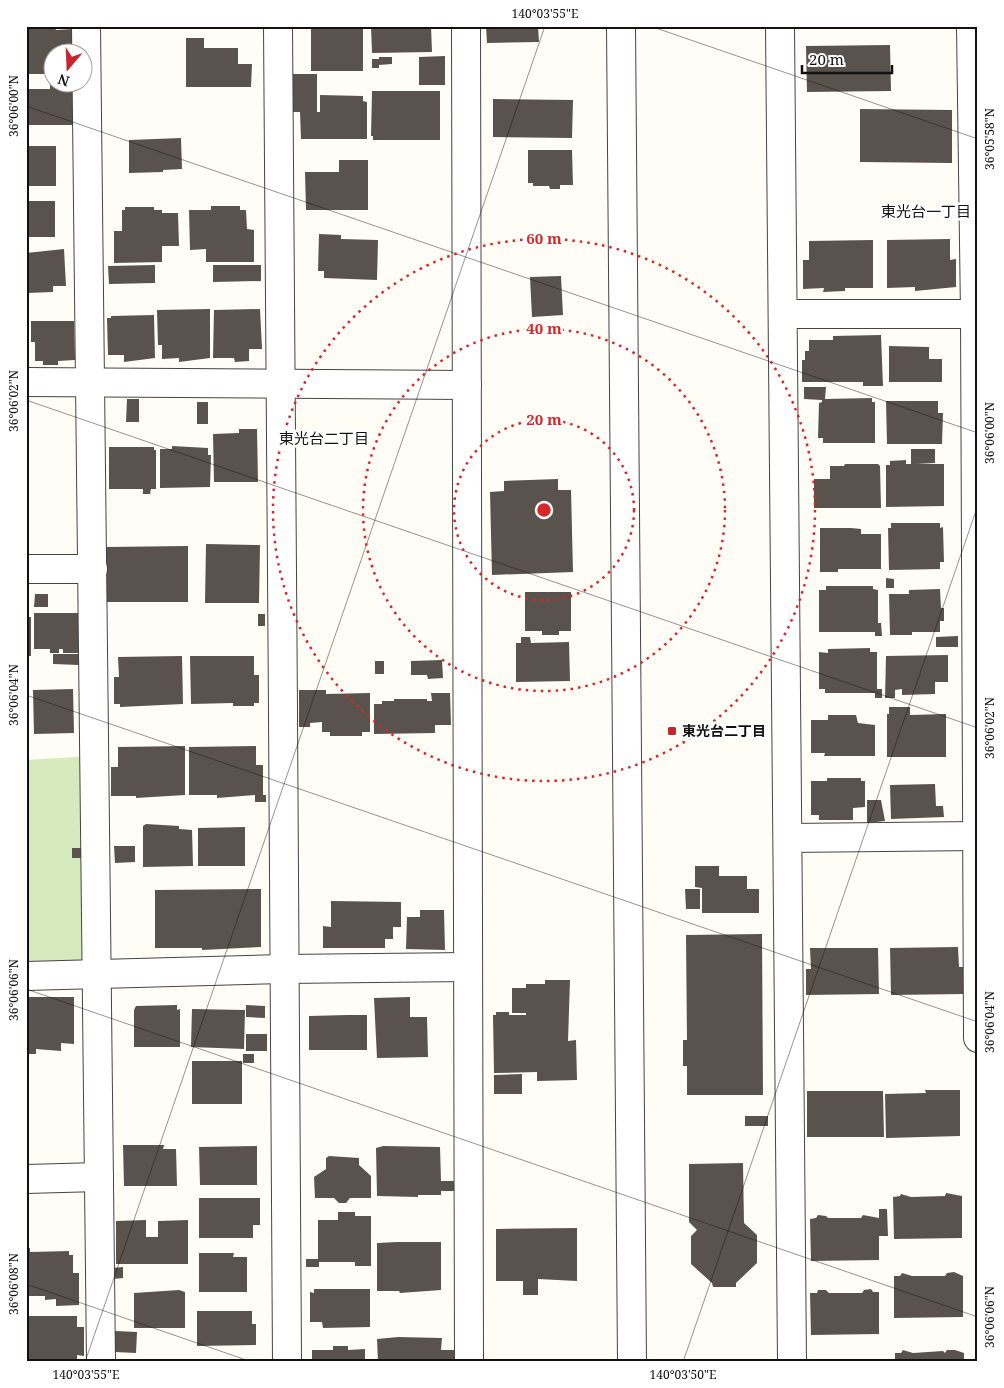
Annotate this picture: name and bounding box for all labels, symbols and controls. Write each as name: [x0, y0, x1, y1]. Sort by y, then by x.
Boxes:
text: 140°03'55"E: [512, 5, 578, 22]
north arrow: [42, 42, 92, 92]
scale bar: [802, 42, 892, 74]
text: 20 m: [809, 49, 844, 69]
text: N: [55, 70, 72, 92]
text: 36°06'00"N: [5, 75, 22, 137]
text: 36°05'58"N: [981, 108, 998, 170]
district label: 東光台一丁目: [881, 201, 971, 221]
text: 60 m: [526, 228, 562, 248]
text: 40 m: [526, 318, 562, 338]
text: 36°06'02"N: [5, 370, 22, 432]
text: 36°06'00"N: [981, 402, 998, 464]
text: 20 m: [526, 409, 562, 429]
district label: 東光台二丁目: [279, 428, 369, 448]
centre of rings: [535, 501, 553, 519]
text: 36°06'04"N: [5, 664, 22, 726]
text: 36°06'02"N: [981, 697, 998, 759]
place label: 東光台二丁目: [682, 721, 766, 740]
marker: 東光台二丁目: [666, 725, 678, 737]
text: 36°06'06"N: [5, 959, 22, 1021]
text: 36°06'04"N: [981, 991, 998, 1053]
text: 36°06'08"N: [5, 1253, 22, 1315]
text: 36°06'06"N: [981, 1286, 998, 1348]
text: 140°03'55"E: [53, 1366, 119, 1383]
text: 140°03'50"E: [650, 1366, 716, 1383]

